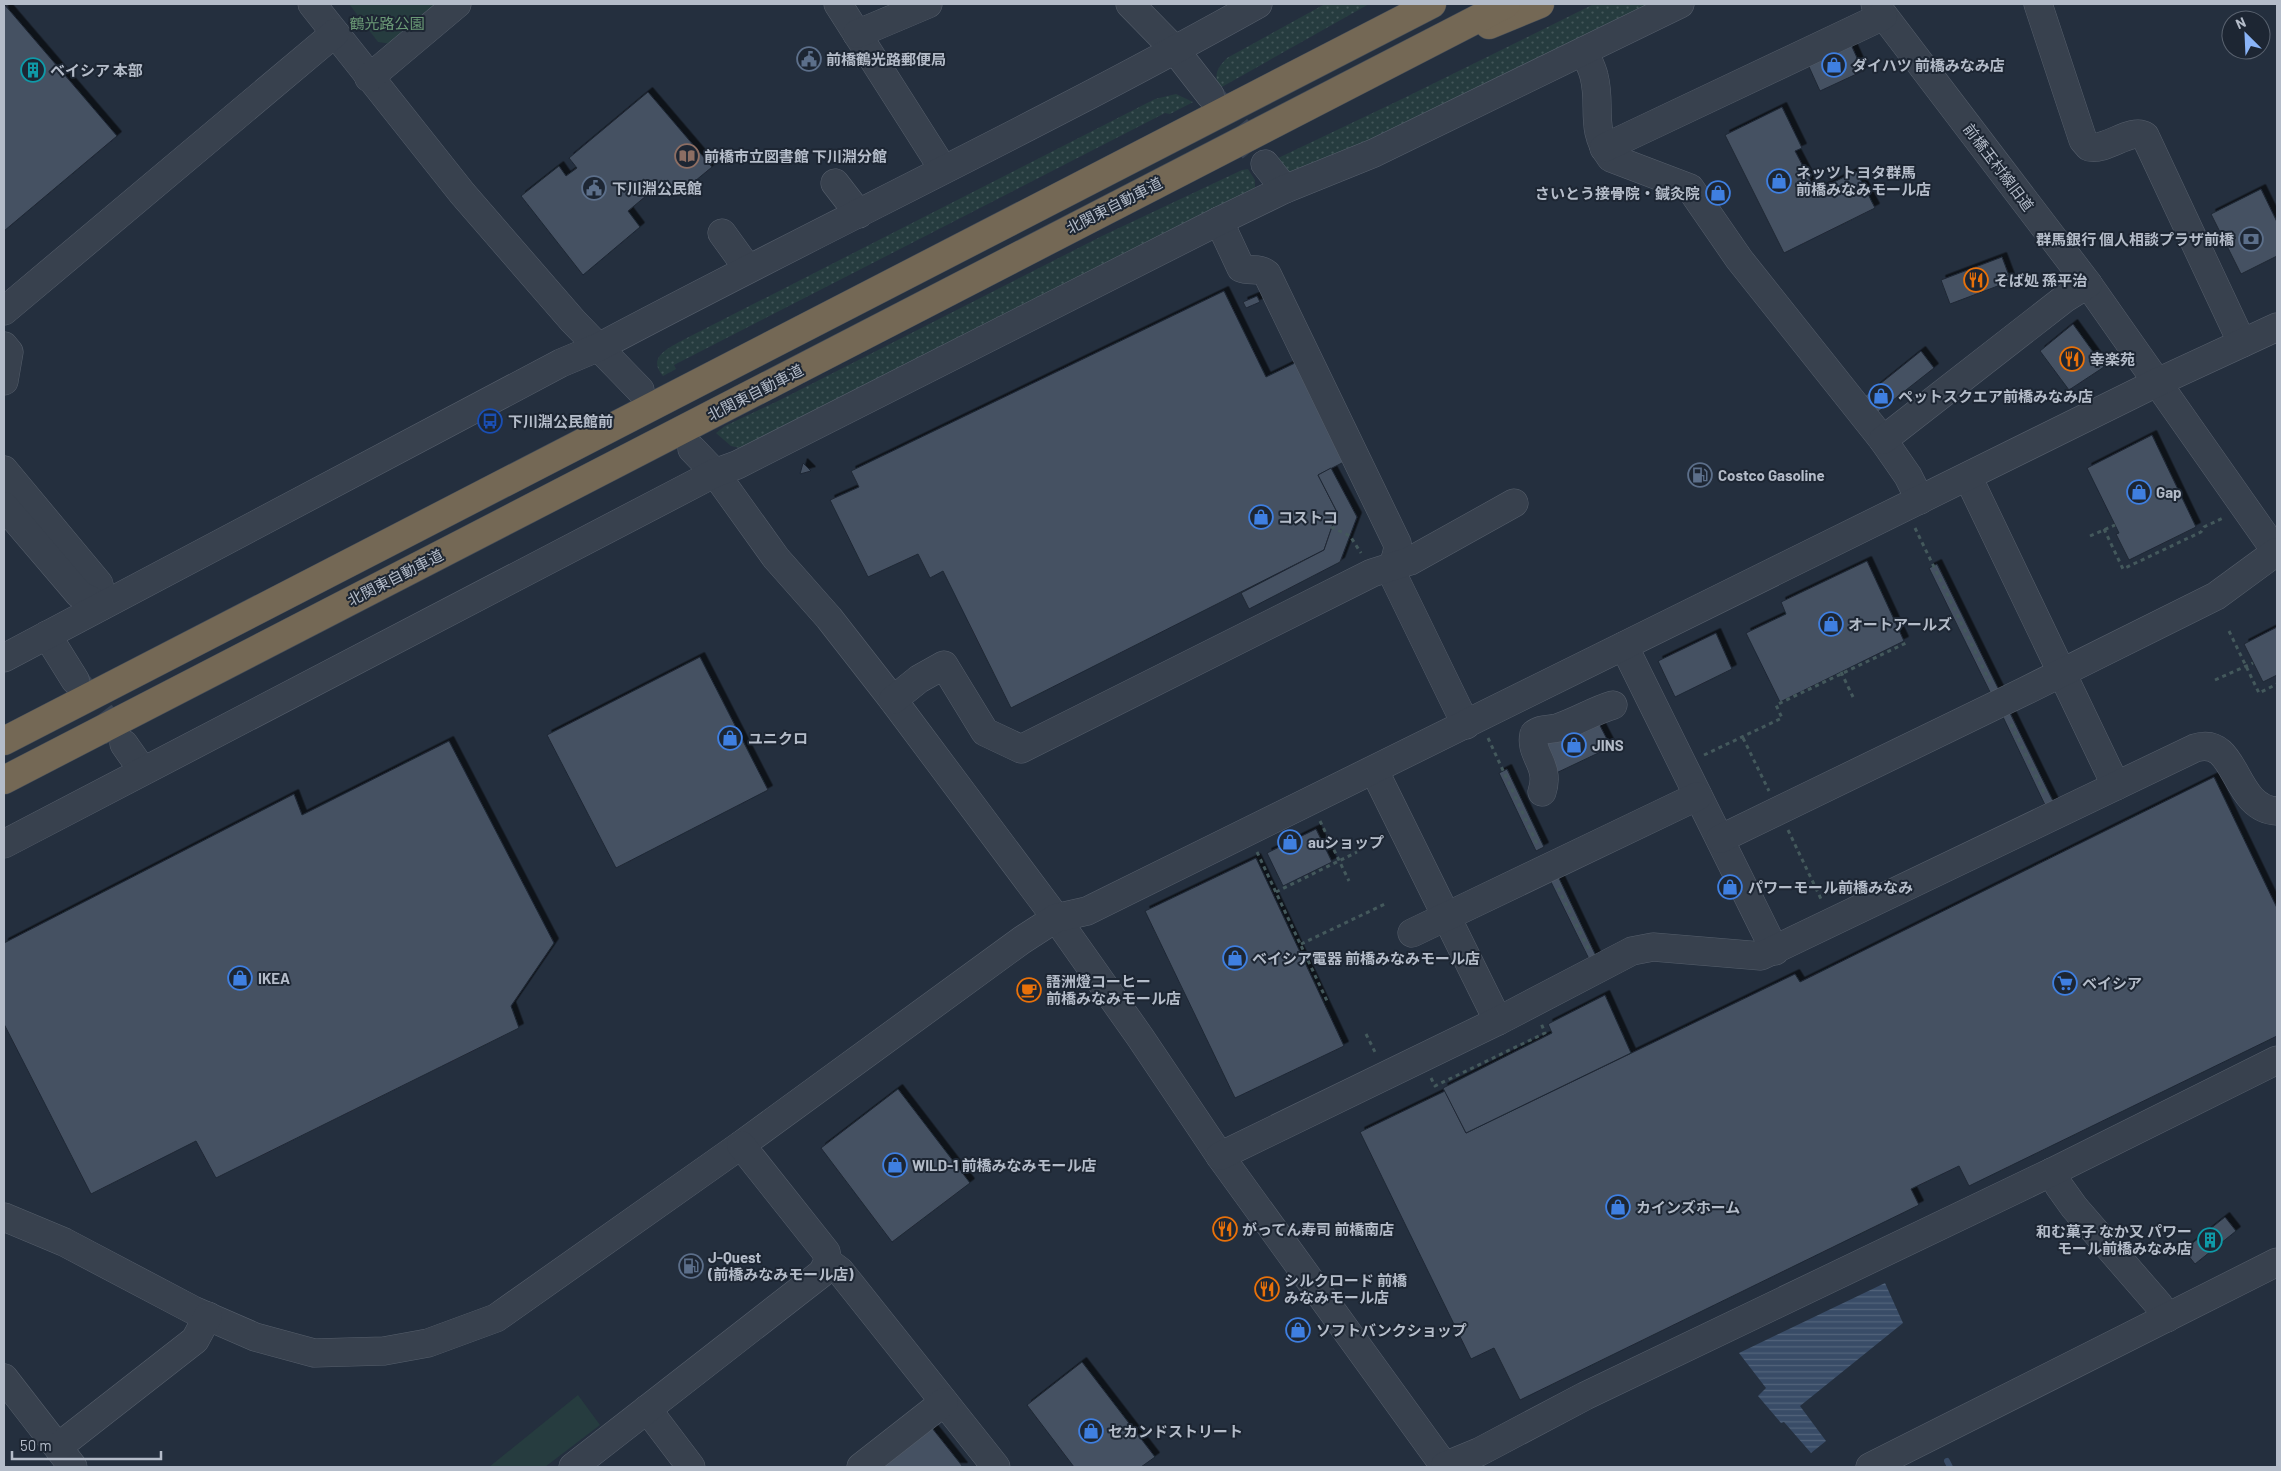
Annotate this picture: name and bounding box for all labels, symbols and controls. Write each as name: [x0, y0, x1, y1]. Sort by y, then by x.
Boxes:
north arrow: [2221, 10, 2271, 60]
text: N: [2233, 13, 2248, 32]
park label: 鶴光路公園: [349, 14, 425, 32]
public building icon: 前橋鶴光路郵便局: [796, 46, 822, 72]
place label: 前橋鶴光路郵便局: [826, 50, 946, 68]
shop icon: ダイハツ 前橋みなみ店: [1821, 52, 1847, 78]
place label: ダイハツ 前橋みなみ店: [1852, 56, 2005, 74]
building icon: ベイシア 本部: [20, 57, 46, 83]
place label: ベイシア 本部: [50, 61, 143, 79]
street label: 前橋玉村線旧道: [1960, 120, 2038, 214]
library icon: 前橋市立図書館 下川淵分館: [674, 143, 700, 169]
place label: 前橋市立図書館 下川淵分館: [704, 147, 887, 165]
place label: ネッツトヨタ群馬 前橋みなみモール店: [1796, 163, 1931, 198]
shop icon: ネッツトヨタ群馬 前橋みなみモール店: [1766, 168, 1792, 194]
street label: 北関東自動車道: [1063, 173, 1165, 237]
public building icon: 下川淵公民館: [581, 175, 607, 201]
place label: 下川淵公民館: [612, 179, 702, 197]
shop icon: さいとう接骨院・鍼灸院: [1705, 180, 1731, 206]
place label: さいとう接骨院・鍼灸院: [1535, 184, 1700, 202]
bank icon: 群馬銀行 個人相談プラザ前橋: [2238, 226, 2264, 252]
place label: 群馬銀行 個人相談プラザ前橋: [2036, 230, 2235, 248]
restaurant icon: そば処 孫平治: [1963, 267, 1989, 293]
place label: そば処 孫平治: [1994, 271, 2088, 289]
restaurant icon: 幸楽苑: [2059, 346, 2085, 372]
place label: 幸楽苑: [2090, 350, 2135, 368]
street label: 北関東自動車道: [704, 360, 806, 424]
shop icon: ペットスクエア前橋みなみ店: [1868, 383, 1894, 409]
place label: ペットスクエア前橋みなみ店: [1898, 387, 2093, 405]
bus stop icon: 下川淵公民館前: [477, 408, 503, 434]
place label: 下川淵公民館前: [508, 412, 613, 430]
fuel station icon: Costco Gasoline: [1687, 462, 1713, 488]
place label: Costco Gasoline: [1718, 466, 1825, 484]
shop icon: Gap: [2126, 479, 2152, 505]
place label: Gap: [2156, 483, 2182, 501]
shop icon: コストコ: [1248, 504, 1274, 530]
place label: コストコ: [1278, 508, 1338, 526]
street label: 北関東自動車道: [344, 545, 446, 609]
shop icon: オートアールズ: [1818, 611, 1844, 637]
place label: オートアールズ: [1848, 615, 1952, 633]
shop icon: ユニクロ: [717, 725, 743, 751]
place label: ユニクロ: [748, 729, 808, 747]
shop icon: JINS: [1561, 732, 1587, 758]
place label: JINS: [1592, 736, 1624, 754]
shop icon: auショップ: [1277, 829, 1303, 855]
place label: auショップ: [1308, 833, 1384, 851]
shop icon: パワーモール前橋みなみ: [1717, 874, 1743, 900]
place label: パワーモール前橋みなみ: [1748, 878, 1913, 896]
shop icon: ベイシア電器 前橋みなみモール店: [1222, 945, 1248, 971]
place label: ベイシア電器 前橋みなみモール店: [1252, 949, 1480, 967]
shop icon: IKEA: [227, 965, 253, 991]
place label: IKEA: [258, 969, 290, 987]
supermarket icon: ベイシア: [2052, 970, 2078, 996]
place label: 語洲燈コーヒー 前橋みなみモール店: [1046, 972, 1181, 1007]
place label: ベイシア: [2082, 974, 2142, 992]
cafe icon: 語洲燈コーヒー 前橋みなみモール店: [1016, 977, 1042, 1003]
shop icon: WILD-1 前橋みなみモール店: [882, 1152, 908, 1178]
place label: WILD-1 前橋みなみモール店: [912, 1156, 1096, 1174]
shop icon: カインズホーム: [1605, 1194, 1631, 1220]
place label: カインズホーム: [1636, 1198, 1740, 1216]
restaurant icon: がってん寿司 前橋南店: [1212, 1216, 1238, 1242]
place label: がってん寿司 前橋南店: [1242, 1220, 1394, 1238]
place label: 和む菓子 なか又 パワー モール前橋みなみ店: [2036, 1222, 2192, 1257]
building icon: 和む菓子 なか又 パワー モール前橋みなみ店: [2197, 1227, 2223, 1253]
place label: J-Quest (前橋みなみモール店): [707, 1248, 854, 1283]
fuel station icon: J-Quest (前橋みなみモール店): [678, 1253, 704, 1279]
place label: シルクロード 前橋 みなみモール店: [1284, 1271, 1408, 1306]
restaurant icon: シルクロード 前橋 みなみモール店: [1254, 1276, 1280, 1302]
shop icon: ソフトバンクショップ: [1285, 1317, 1311, 1343]
place label: ソフトバンクショップ: [1316, 1321, 1467, 1339]
shop icon: セカンドストリート: [1078, 1418, 1104, 1444]
place label: セカンドストリート: [1108, 1422, 1243, 1440]
scale bar: [12, 1428, 161, 1460]
text: 50 m: [20, 1436, 52, 1454]

